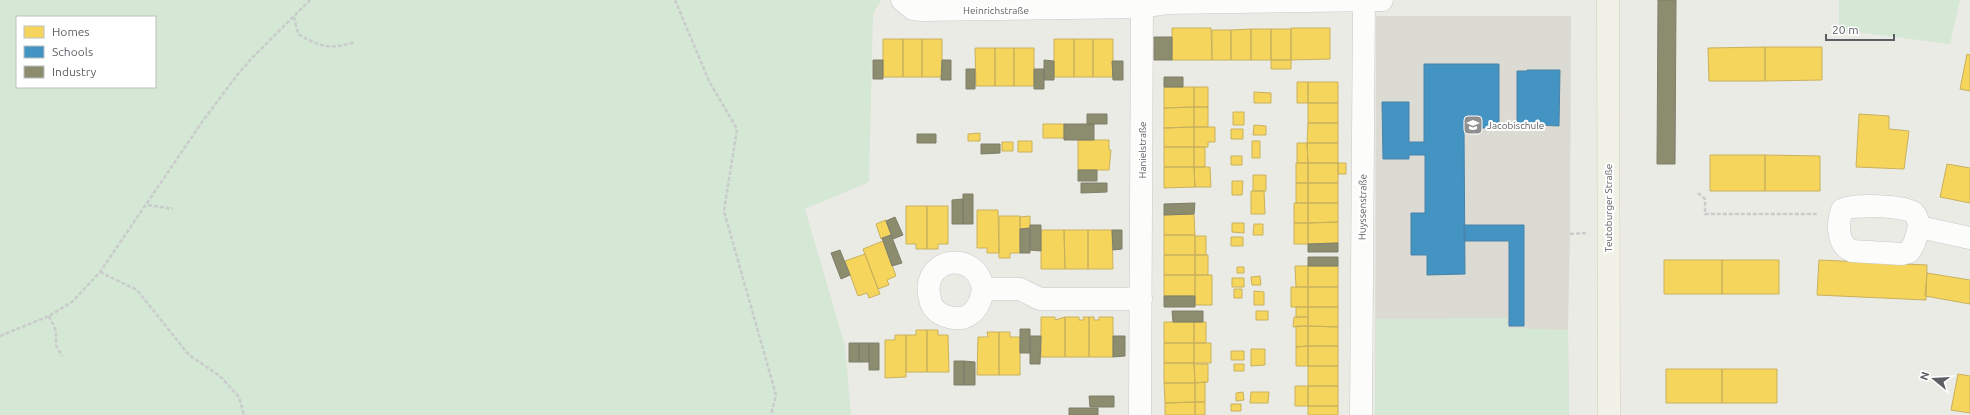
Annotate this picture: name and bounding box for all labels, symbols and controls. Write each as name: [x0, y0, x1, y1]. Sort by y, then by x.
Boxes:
street label: Heinrichstraße: [963, 5, 1029, 16]
legend: [16, 16, 156, 88]
scale bar: [1826, 16, 1894, 42]
text: 20 m: [1832, 23, 1859, 36]
text: Homes: [52, 25, 90, 38]
text: Schools: [52, 45, 93, 58]
text: Industry: [52, 65, 97, 78]
school or university icon: Jacobischule: [1462, 114, 1484, 136]
place label: Jacobischule: [1487, 120, 1544, 131]
street label: Hanielstraße: [1137, 121, 1148, 179]
street label: Teutoburger Straße: [1603, 164, 1614, 252]
street label: Huyssenstraße: [1356, 174, 1369, 240]
north arrow: [1914, 359, 1954, 399]
text: N: [1918, 370, 1931, 382]

